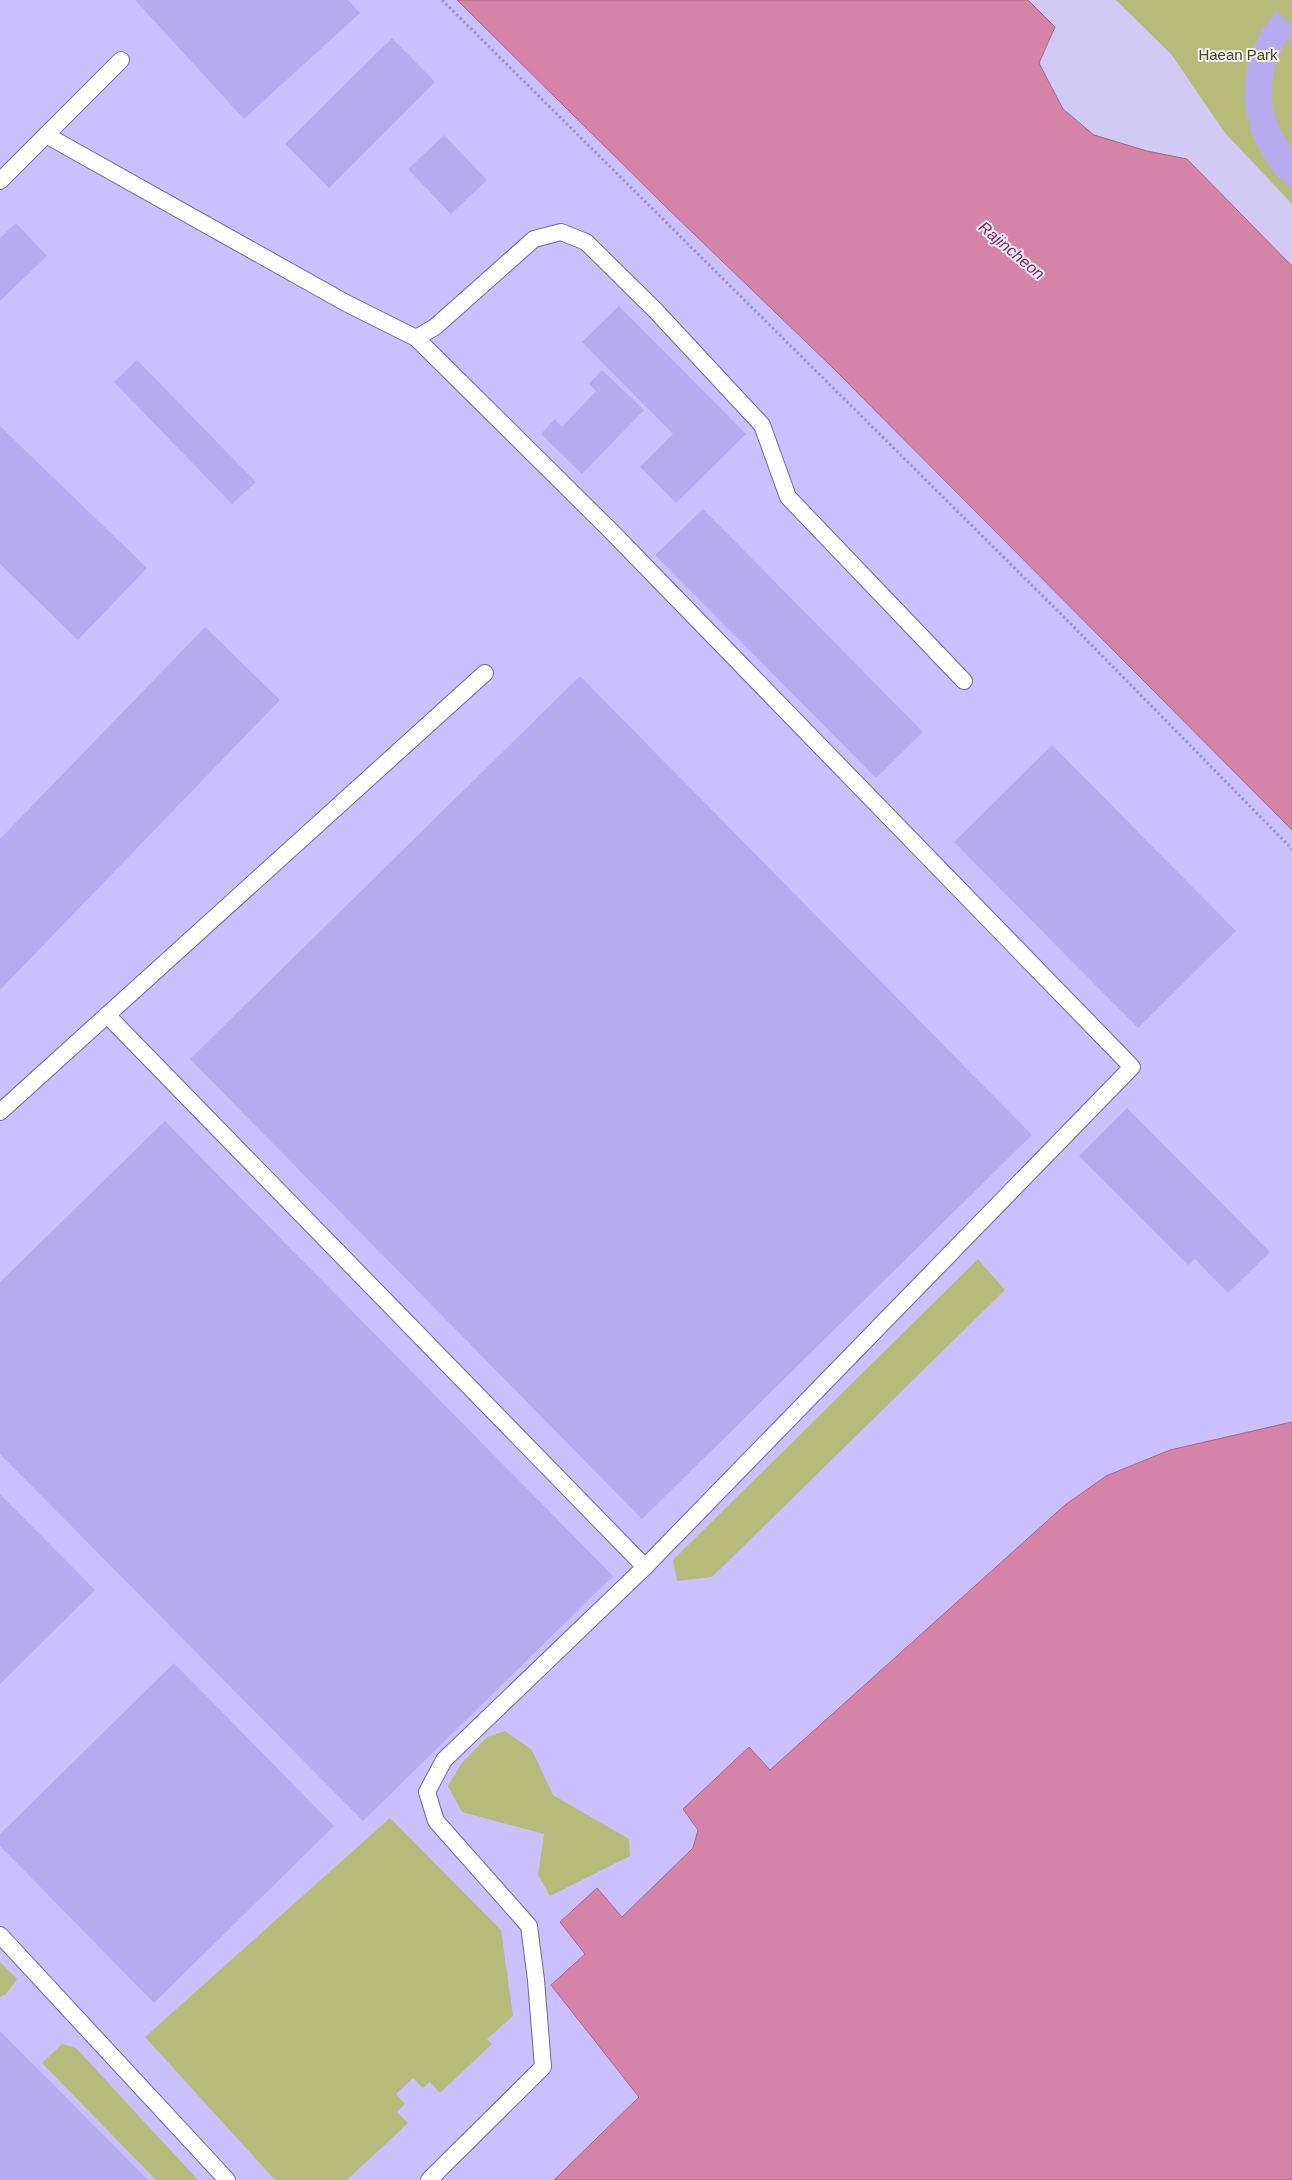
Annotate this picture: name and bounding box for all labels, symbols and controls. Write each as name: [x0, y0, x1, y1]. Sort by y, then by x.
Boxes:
park label: Haean Park: [1198, 46, 1278, 63]
water label: Rajincheon: [976, 218, 1048, 283]

